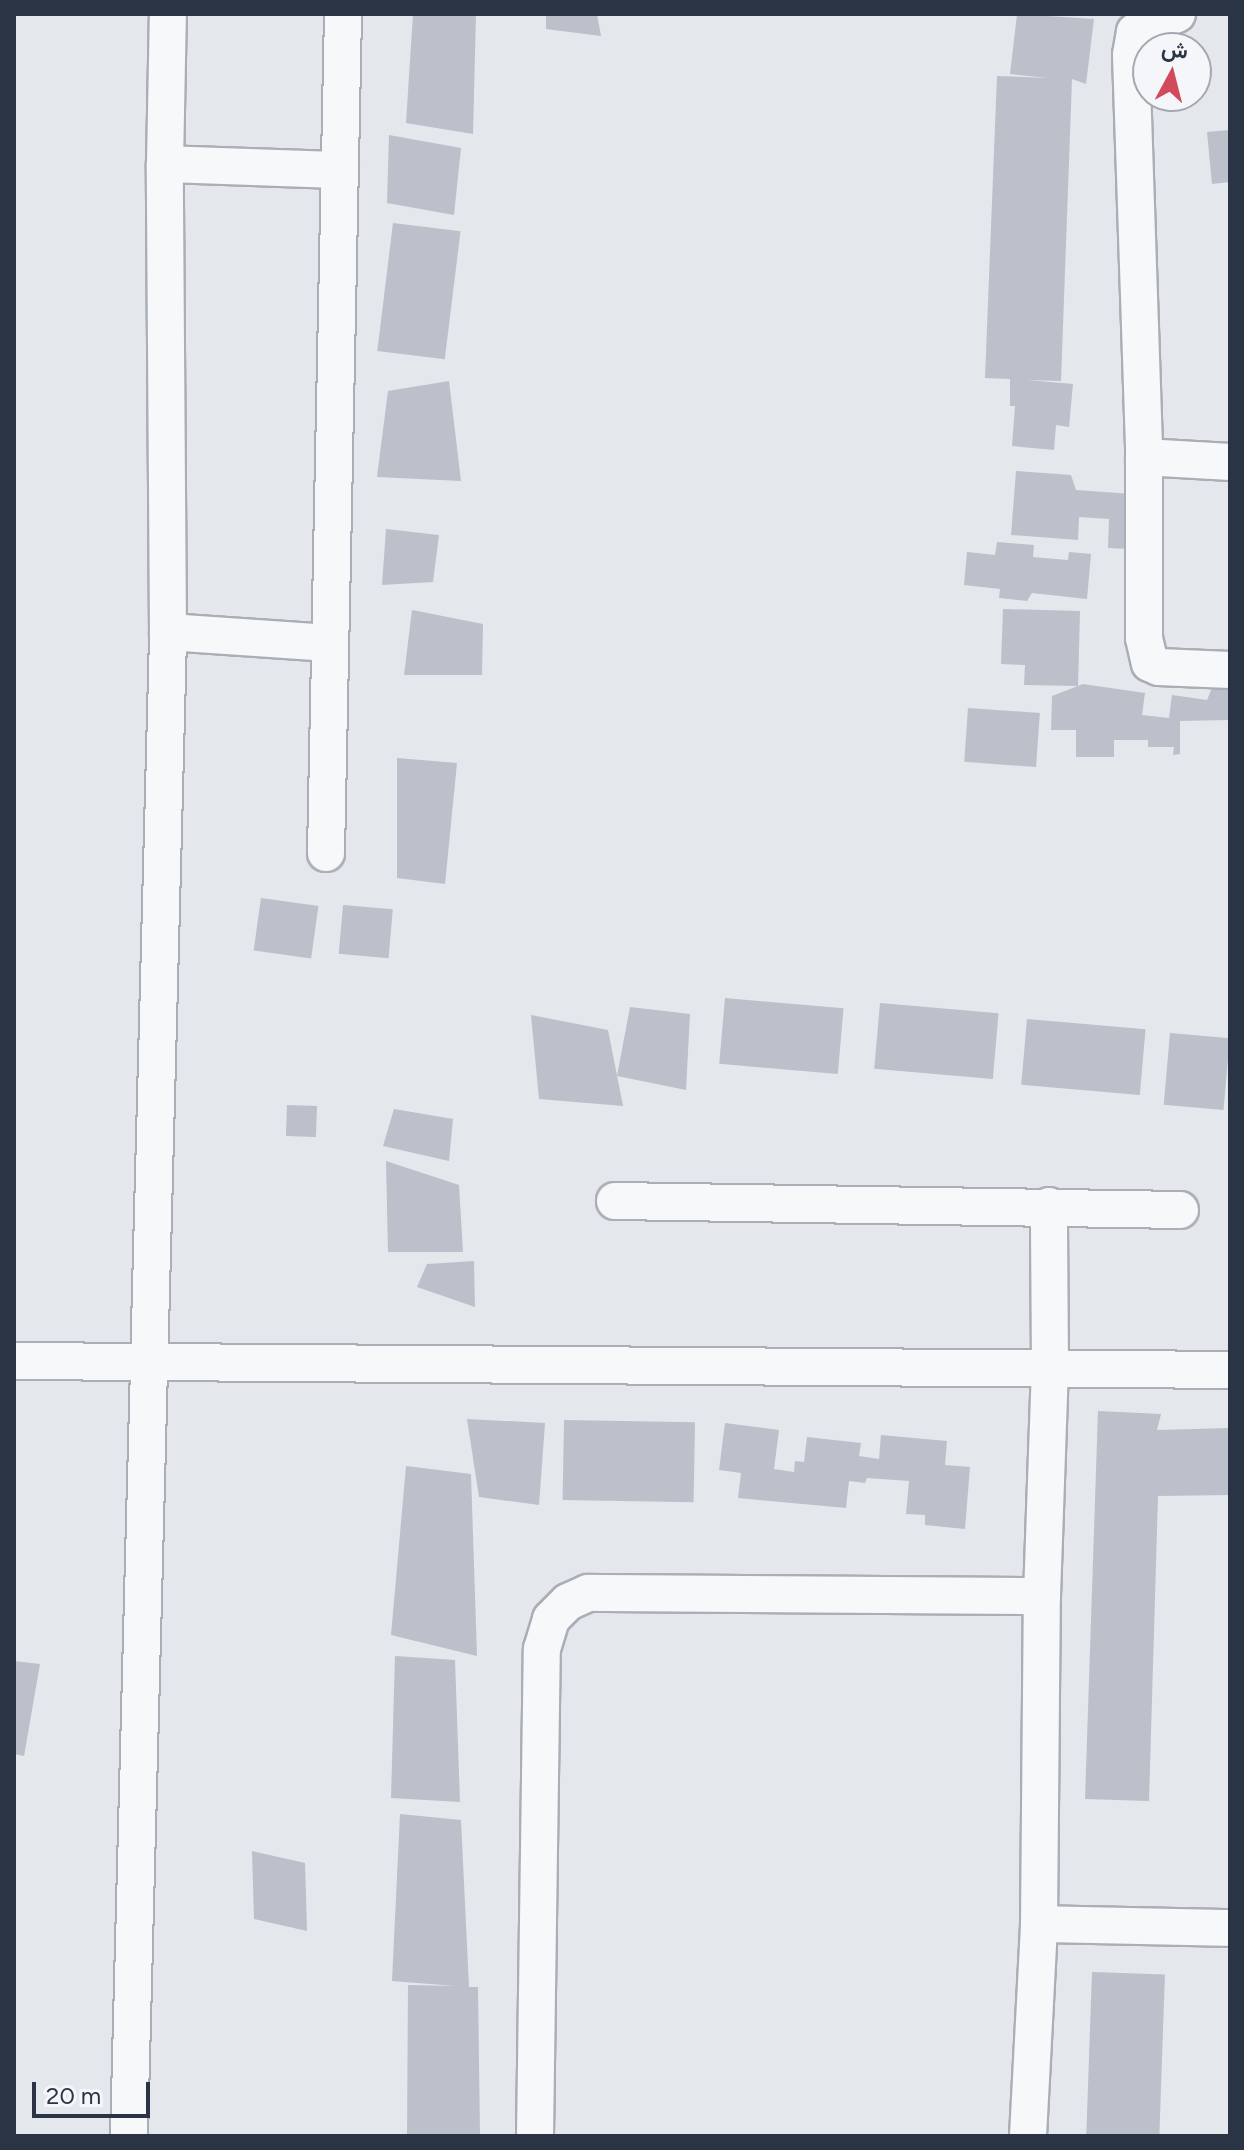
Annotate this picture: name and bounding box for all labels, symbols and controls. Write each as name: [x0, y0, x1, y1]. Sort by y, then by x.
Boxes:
north arrow: [1132, 32, 1212, 112]
text: ش: [1160, 35, 1190, 65]
scale bar: [36, 2066, 154, 2116]
text: 20 m: [46, 2081, 101, 2110]

